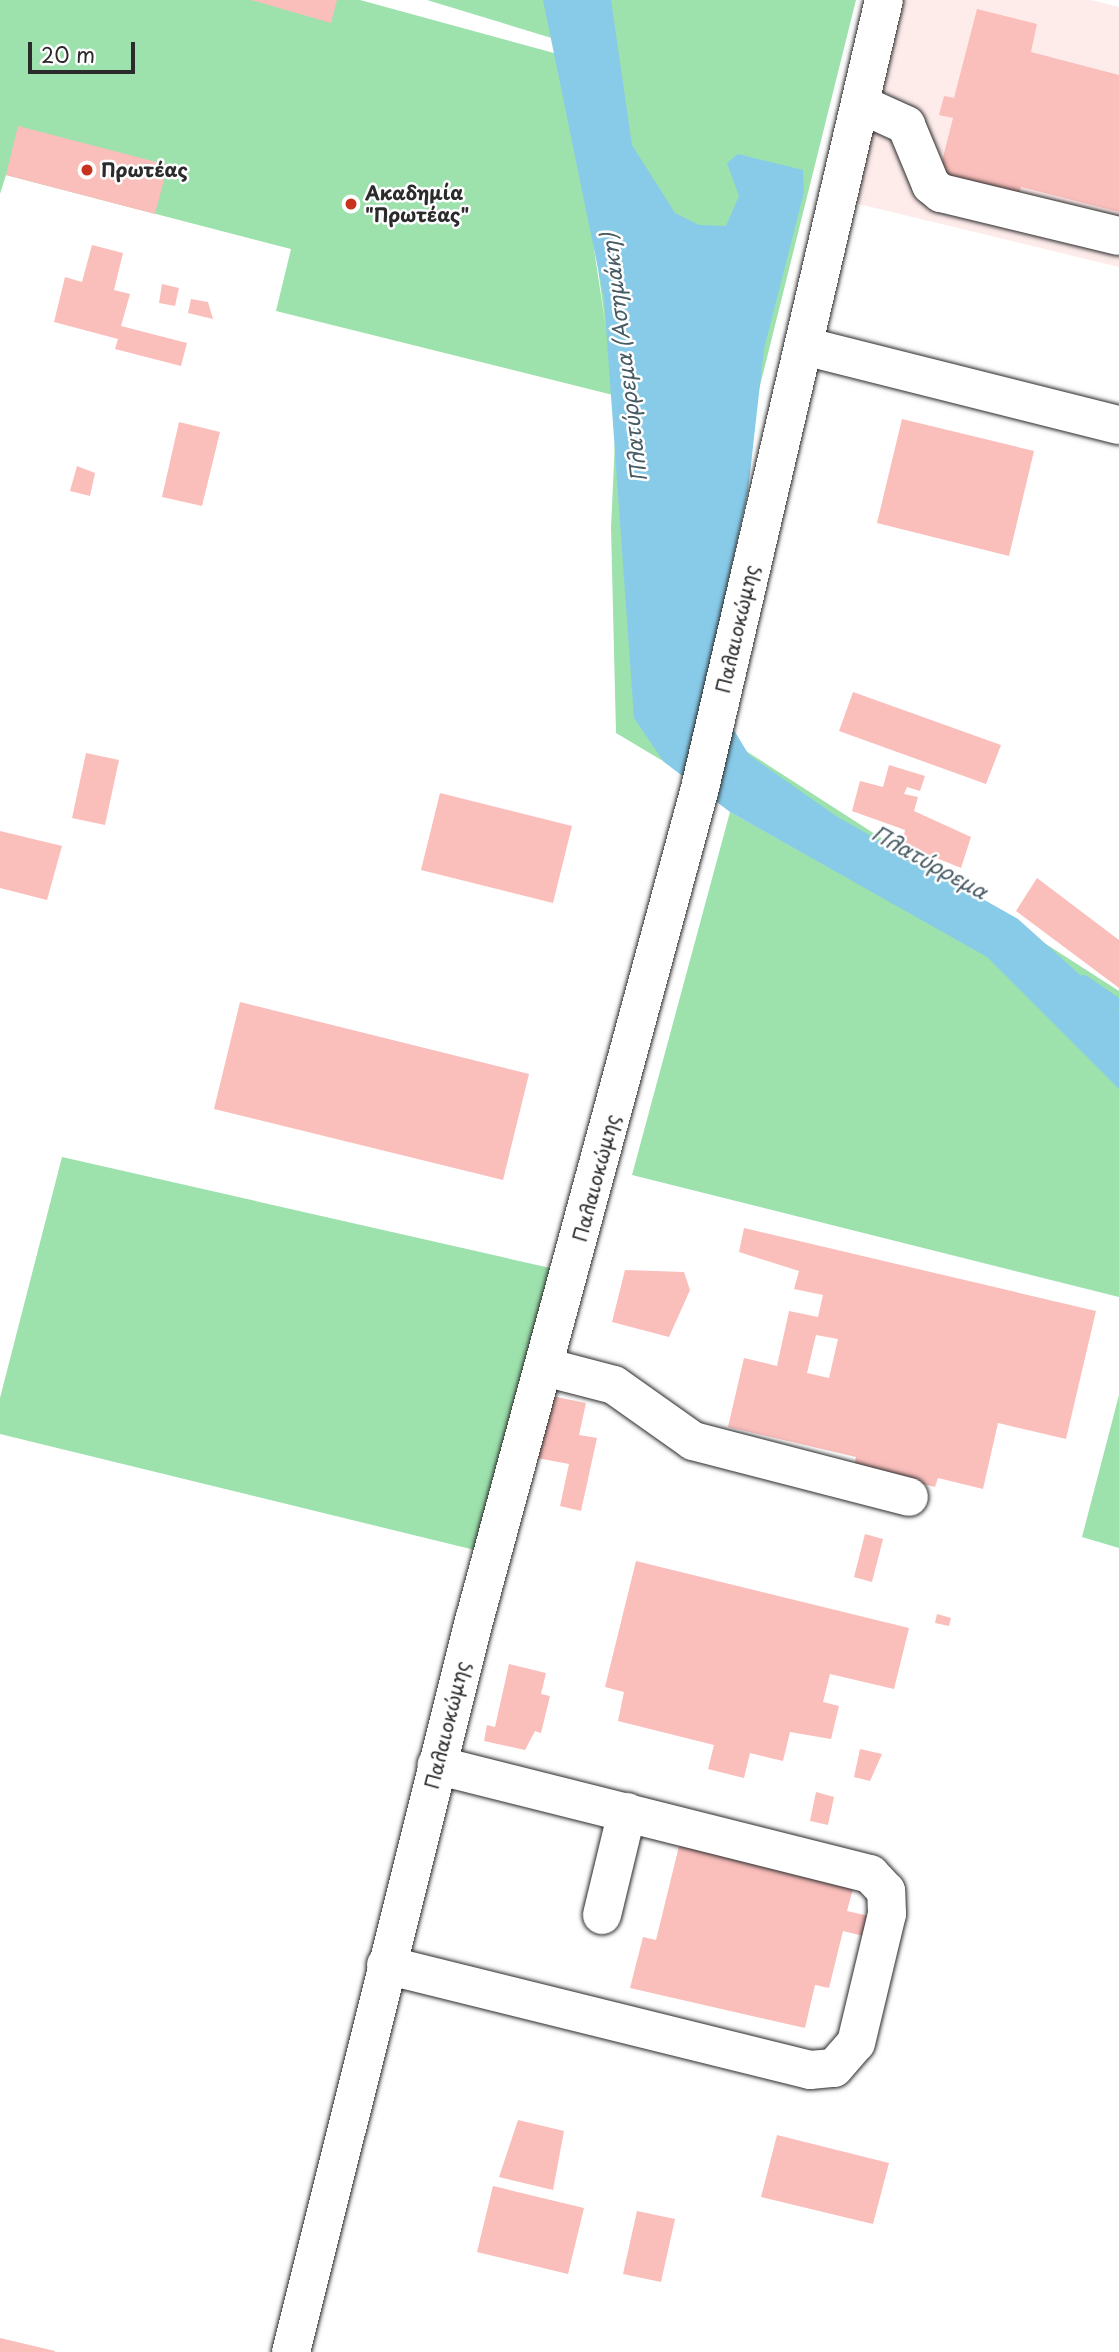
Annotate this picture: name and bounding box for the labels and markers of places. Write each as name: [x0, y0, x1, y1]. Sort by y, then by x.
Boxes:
place label: Πρωτέας: [101, 159, 188, 181]
marker: Πρωτέας: [79, 162, 95, 178]
place label: Ακαδημία "Πρωτέας": [365, 182, 469, 226]
marker: Ακαδημία "Πρωτέας": [343, 196, 359, 212]

